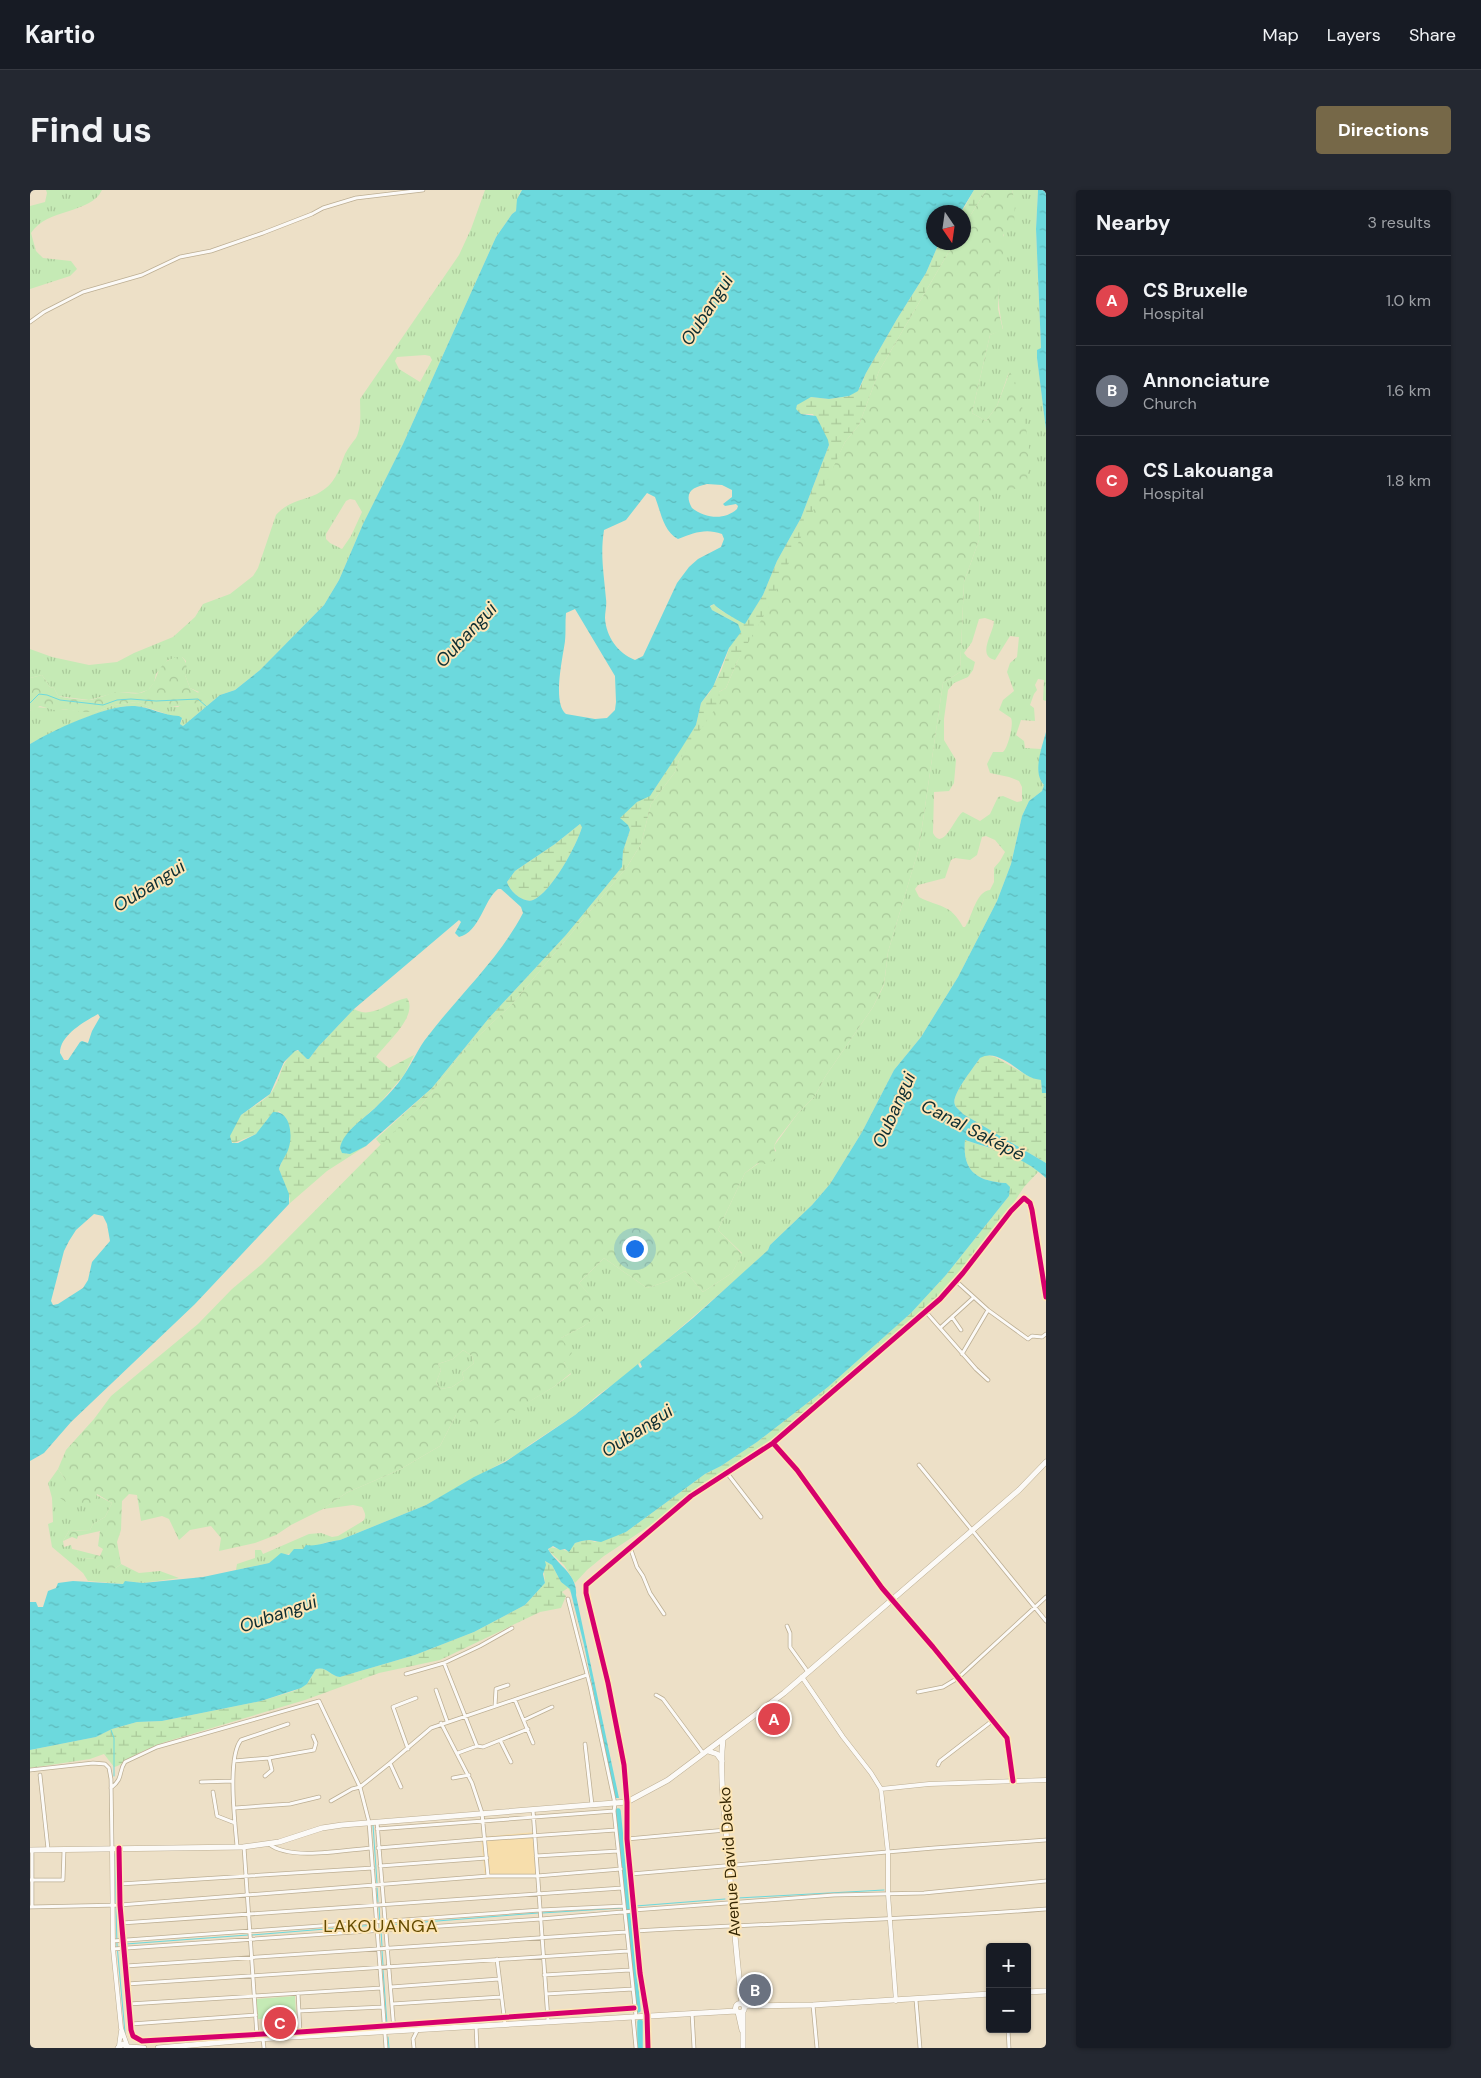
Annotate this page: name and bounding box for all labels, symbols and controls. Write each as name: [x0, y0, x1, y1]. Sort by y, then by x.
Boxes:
text: Kartio: [25, 19, 95, 50]
text: Map: [1263, 23, 1299, 47]
text: Layers: [1327, 23, 1381, 47]
text: Share: [1409, 23, 1456, 47]
button: Directions: [1316, 106, 1451, 154]
text: Find us: [30, 107, 152, 153]
north arrow: [926, 205, 971, 250]
text: Nearby: [1096, 209, 1170, 237]
text: 3 results: [1368, 212, 1431, 233]
water label: Oubangui: [675, 269, 739, 350]
text: CS Bruxelle: [1143, 278, 1248, 303]
text: A: [1106, 290, 1118, 311]
text: 1.0 km: [1386, 290, 1431, 311]
text: Hospital: [1143, 303, 1204, 324]
text: Annonciature: [1143, 368, 1270, 393]
text: B: [1107, 380, 1117, 401]
text: 1.6 km: [1387, 380, 1431, 401]
text: Church: [1143, 393, 1197, 414]
text: CS Lakouanga: [1143, 458, 1274, 483]
text: C: [1106, 470, 1118, 491]
text: 1.8 km: [1387, 470, 1431, 491]
text: Hospital: [1143, 483, 1204, 504]
water label: Oubangui: [430, 597, 503, 673]
water label: Oubangui: [109, 854, 190, 918]
water label: Oubangui: [867, 1068, 922, 1152]
water label: Canal Saképé: [917, 1094, 1029, 1166]
your location: [622, 1236, 648, 1262]
water label: Oubangui: [597, 1399, 678, 1463]
water label: Oubangui: [236, 1589, 321, 1638]
pin: A: [758, 1700, 790, 1738]
street label: Avenue David Dacko: [714, 1786, 745, 1938]
district label: LAKOUANGA: [323, 1914, 439, 1938]
map controls: [986, 1943, 1031, 2033]
button: +: [986, 1943, 1031, 1988]
pin: B: [739, 1971, 771, 2009]
button: −: [986, 1988, 1031, 2033]
pin: C: [264, 2004, 296, 2042]

